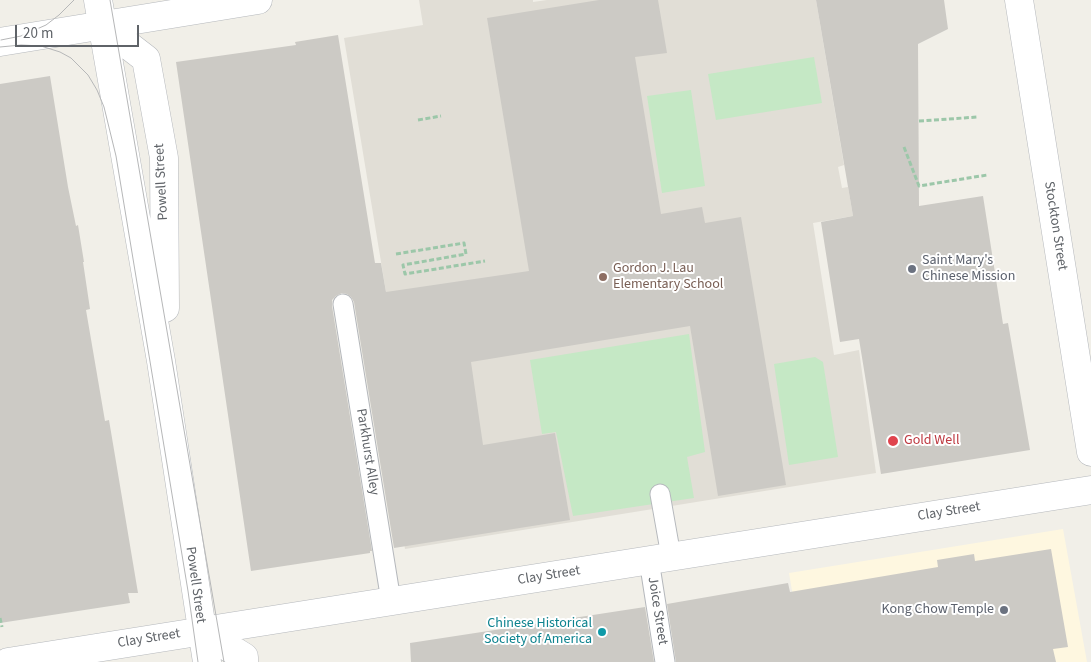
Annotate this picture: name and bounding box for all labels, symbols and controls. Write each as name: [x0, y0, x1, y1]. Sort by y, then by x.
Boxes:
scale bar: [18, 15, 141, 47]
text: 20 m: [23, 23, 53, 44]
street label: Powell Street: [152, 143, 172, 221]
street label: Stockton Street: [1040, 180, 1070, 272]
place label: Saint Mary's Chinese Mission: [922, 253, 1015, 286]
place label: Gordon J. Lau Elementary School: [613, 261, 723, 294]
marker: Saint Mary's Chinese Mission: [906, 263, 918, 275]
marker: Gordon J. Lau Elementary School: [597, 271, 609, 283]
street label: Parkhurst Alley: [352, 407, 382, 497]
place label: Gold Well: [904, 433, 959, 449]
marker: Gold Well: [886, 434, 900, 448]
street label: Clay Street: [917, 499, 981, 525]
street label: Powell Street: [181, 546, 209, 624]
street label: Clay Street: [517, 563, 581, 589]
street label: Joice Street: [643, 576, 671, 646]
place label: Kong Chow Temple: [881, 602, 994, 618]
marker: Kong Chow Temple: [998, 604, 1010, 616]
place label: Chinese Historical Society of America: [484, 616, 592, 648]
street label: Clay Street: [117, 626, 181, 652]
marker: Chinese Historical Society of America: [596, 626, 608, 638]

